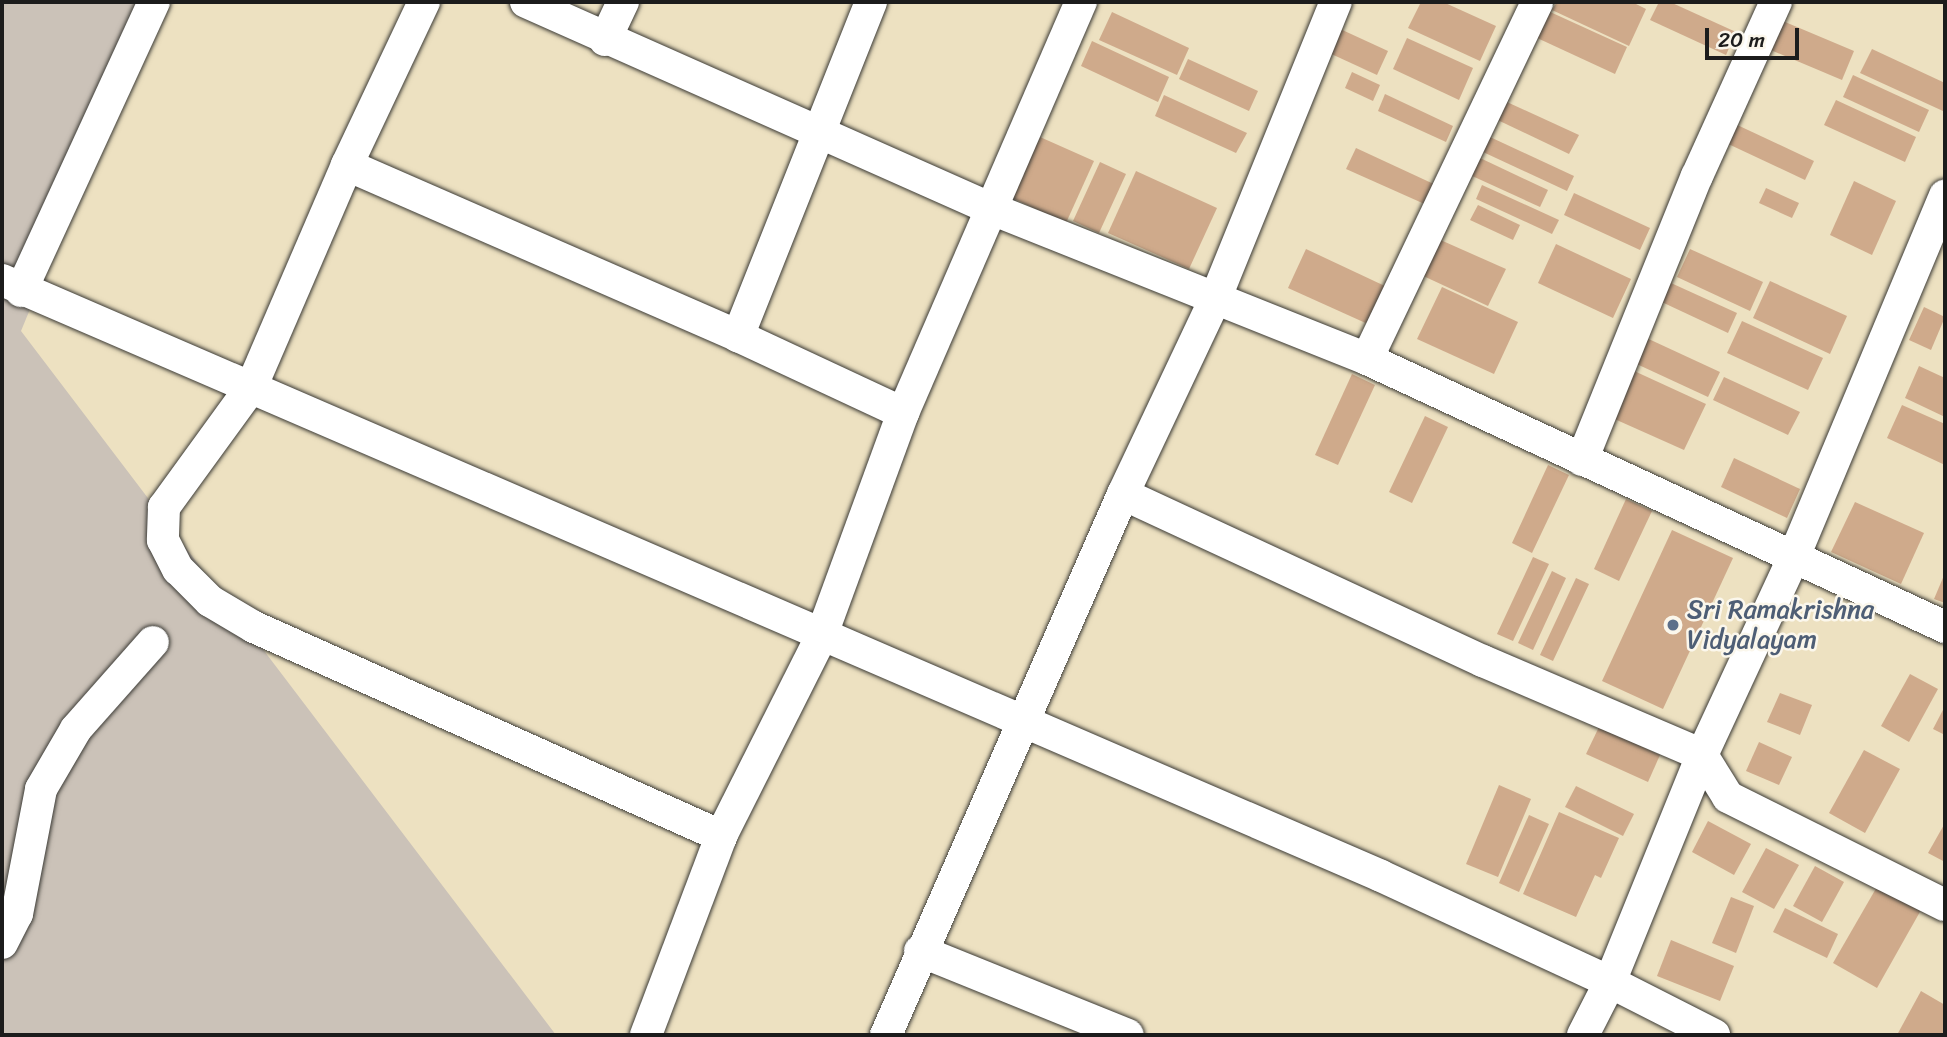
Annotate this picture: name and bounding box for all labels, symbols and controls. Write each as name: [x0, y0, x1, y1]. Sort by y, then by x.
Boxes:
scale bar: [1709, 14, 1804, 58]
text: 20 m: [1718, 21, 1765, 59]
place label: Sri Ramakrishna Vidyalayam: [1687, 594, 1874, 656]
marker: Sri Ramakrishna Vidyalayam: [1665, 617, 1681, 633]

